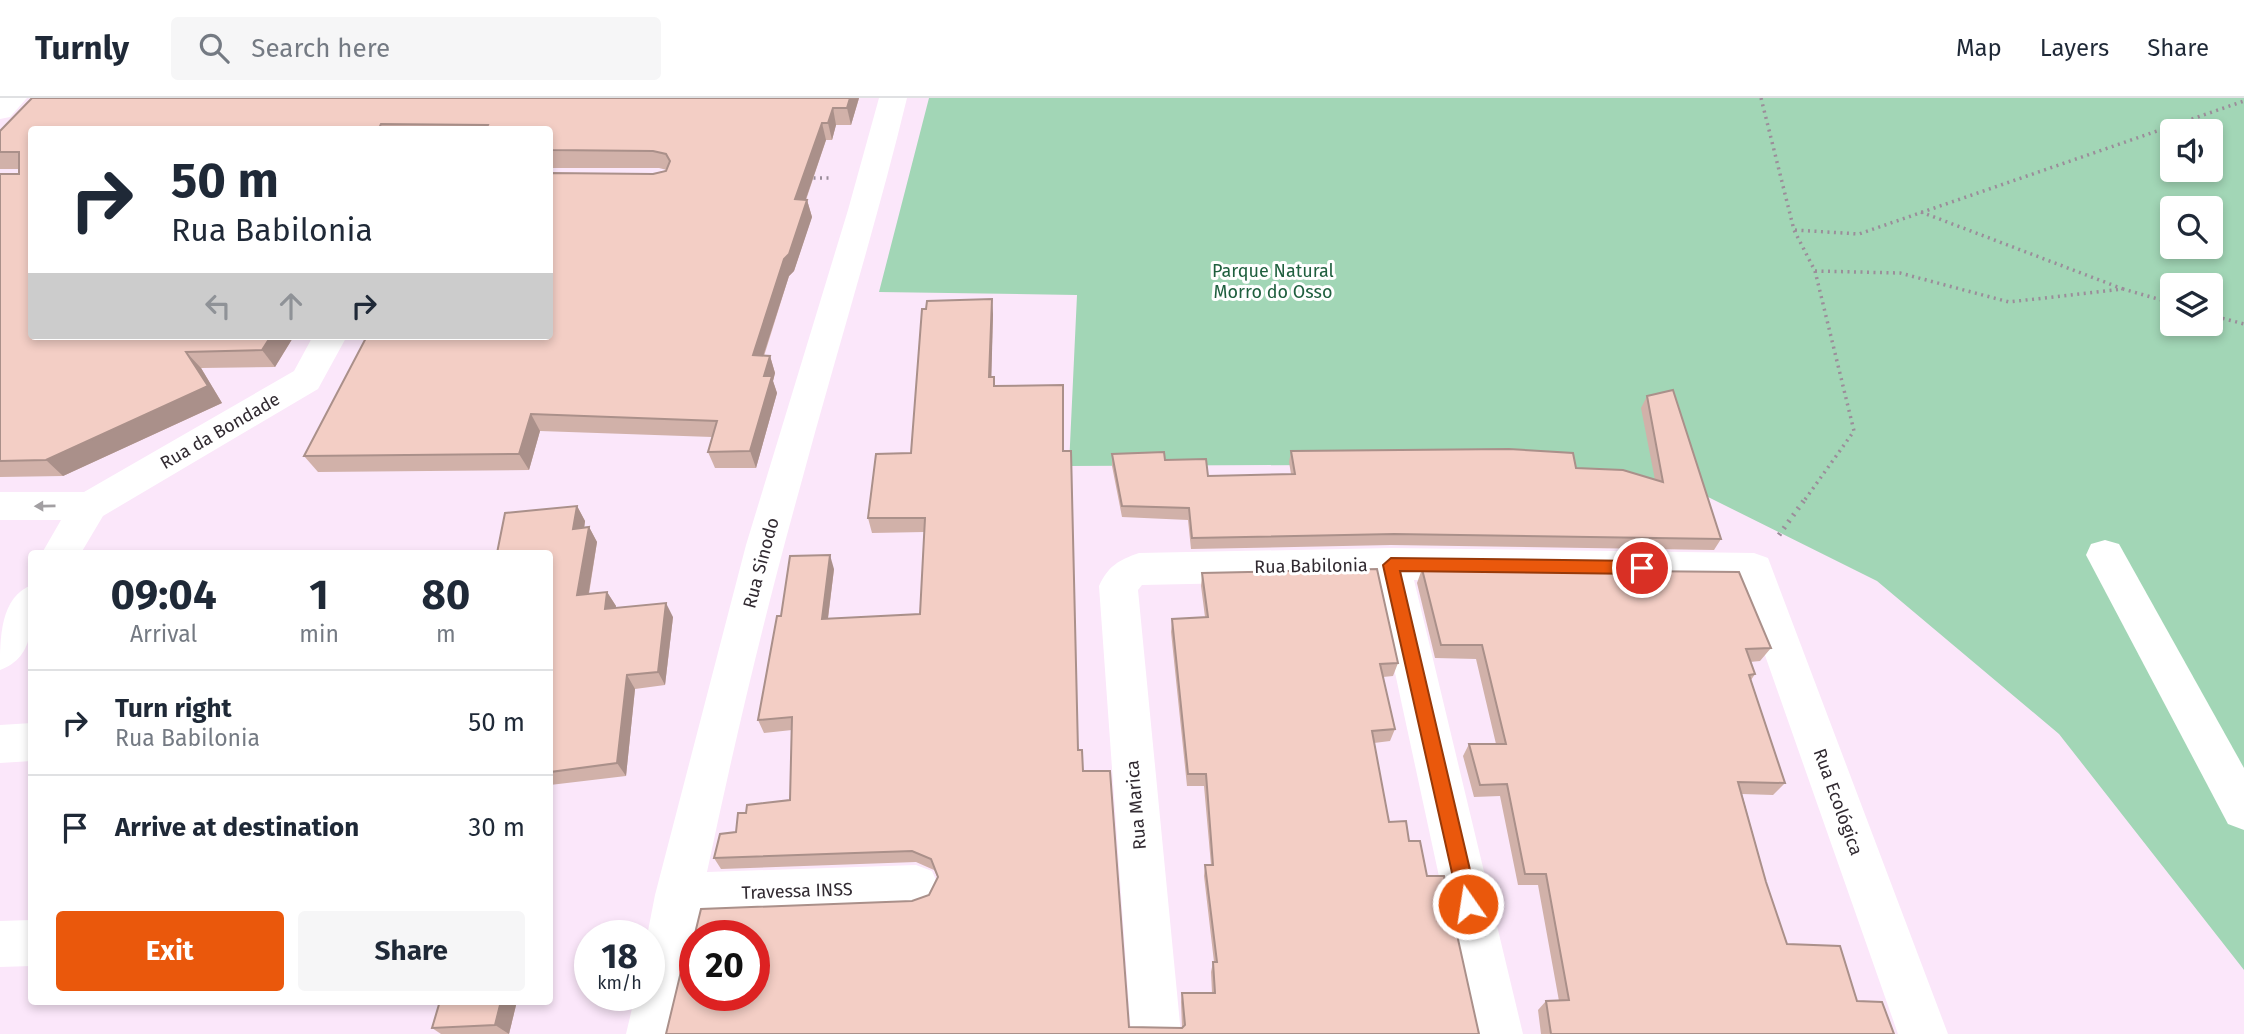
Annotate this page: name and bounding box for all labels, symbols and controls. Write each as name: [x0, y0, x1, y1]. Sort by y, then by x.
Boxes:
search box: [171, 17, 661, 80]
text: Turnly: [35, 28, 129, 68]
icon: search: [195, 29, 233, 67]
text: Search here: [251, 33, 390, 64]
text: Map: [1956, 34, 2002, 62]
text: Layers: [2040, 34, 2109, 62]
text: Share: [2147, 34, 2209, 62]
map controls: [2160, 119, 2223, 336]
button: sound: [2160, 119, 2223, 182]
text: 50 m: [171, 151, 279, 210]
icon: right: [56, 154, 147, 245]
button: search: [2160, 196, 2223, 259]
text: Rua Babilonia: [171, 211, 373, 249]
park label: Parque Natural Morro do Osso: [1212, 260, 1334, 303]
button: layers: [2160, 273, 2223, 336]
icon: left: [199, 287, 237, 325]
icon: ahead: [272, 287, 310, 325]
icon: right: [345, 287, 383, 325]
street label: Rua da Bondade: [156, 388, 284, 474]
one-way arrow: [34, 500, 56, 512]
street label: Rua Sinodo: [738, 515, 784, 611]
pin: [1612, 538, 1672, 598]
icon: arrive: [1623, 549, 1661, 587]
street label: Rua Babilonia: [1254, 554, 1368, 578]
text: 09:04: [111, 570, 217, 620]
text: 1: [309, 570, 329, 620]
text: 80: [421, 570, 470, 620]
text: Arrival: [130, 620, 197, 648]
text: min: [299, 620, 339, 648]
text: m: [436, 620, 456, 648]
text: Turn right: [115, 693, 232, 724]
icon: right: [56, 704, 94, 742]
text: 50 m: [468, 707, 525, 738]
text: Rua Babilonia: [115, 724, 260, 752]
street label: Rua Ecológica: [1808, 745, 1868, 859]
street label: Rua Marica: [1121, 759, 1151, 851]
icon: arrive: [56, 809, 94, 847]
text: Arrive at destination: [115, 812, 359, 843]
text: 30 m: [468, 812, 525, 843]
position arrow: [1431, 867, 1505, 941]
street label: Travessa INSS: [741, 878, 853, 904]
button: Exit: [56, 911, 284, 991]
button: Share: [298, 911, 525, 991]
speed limit sign: 20: [679, 920, 770, 1011]
text: 18: [601, 935, 638, 977]
text: km/h: [597, 972, 642, 994]

